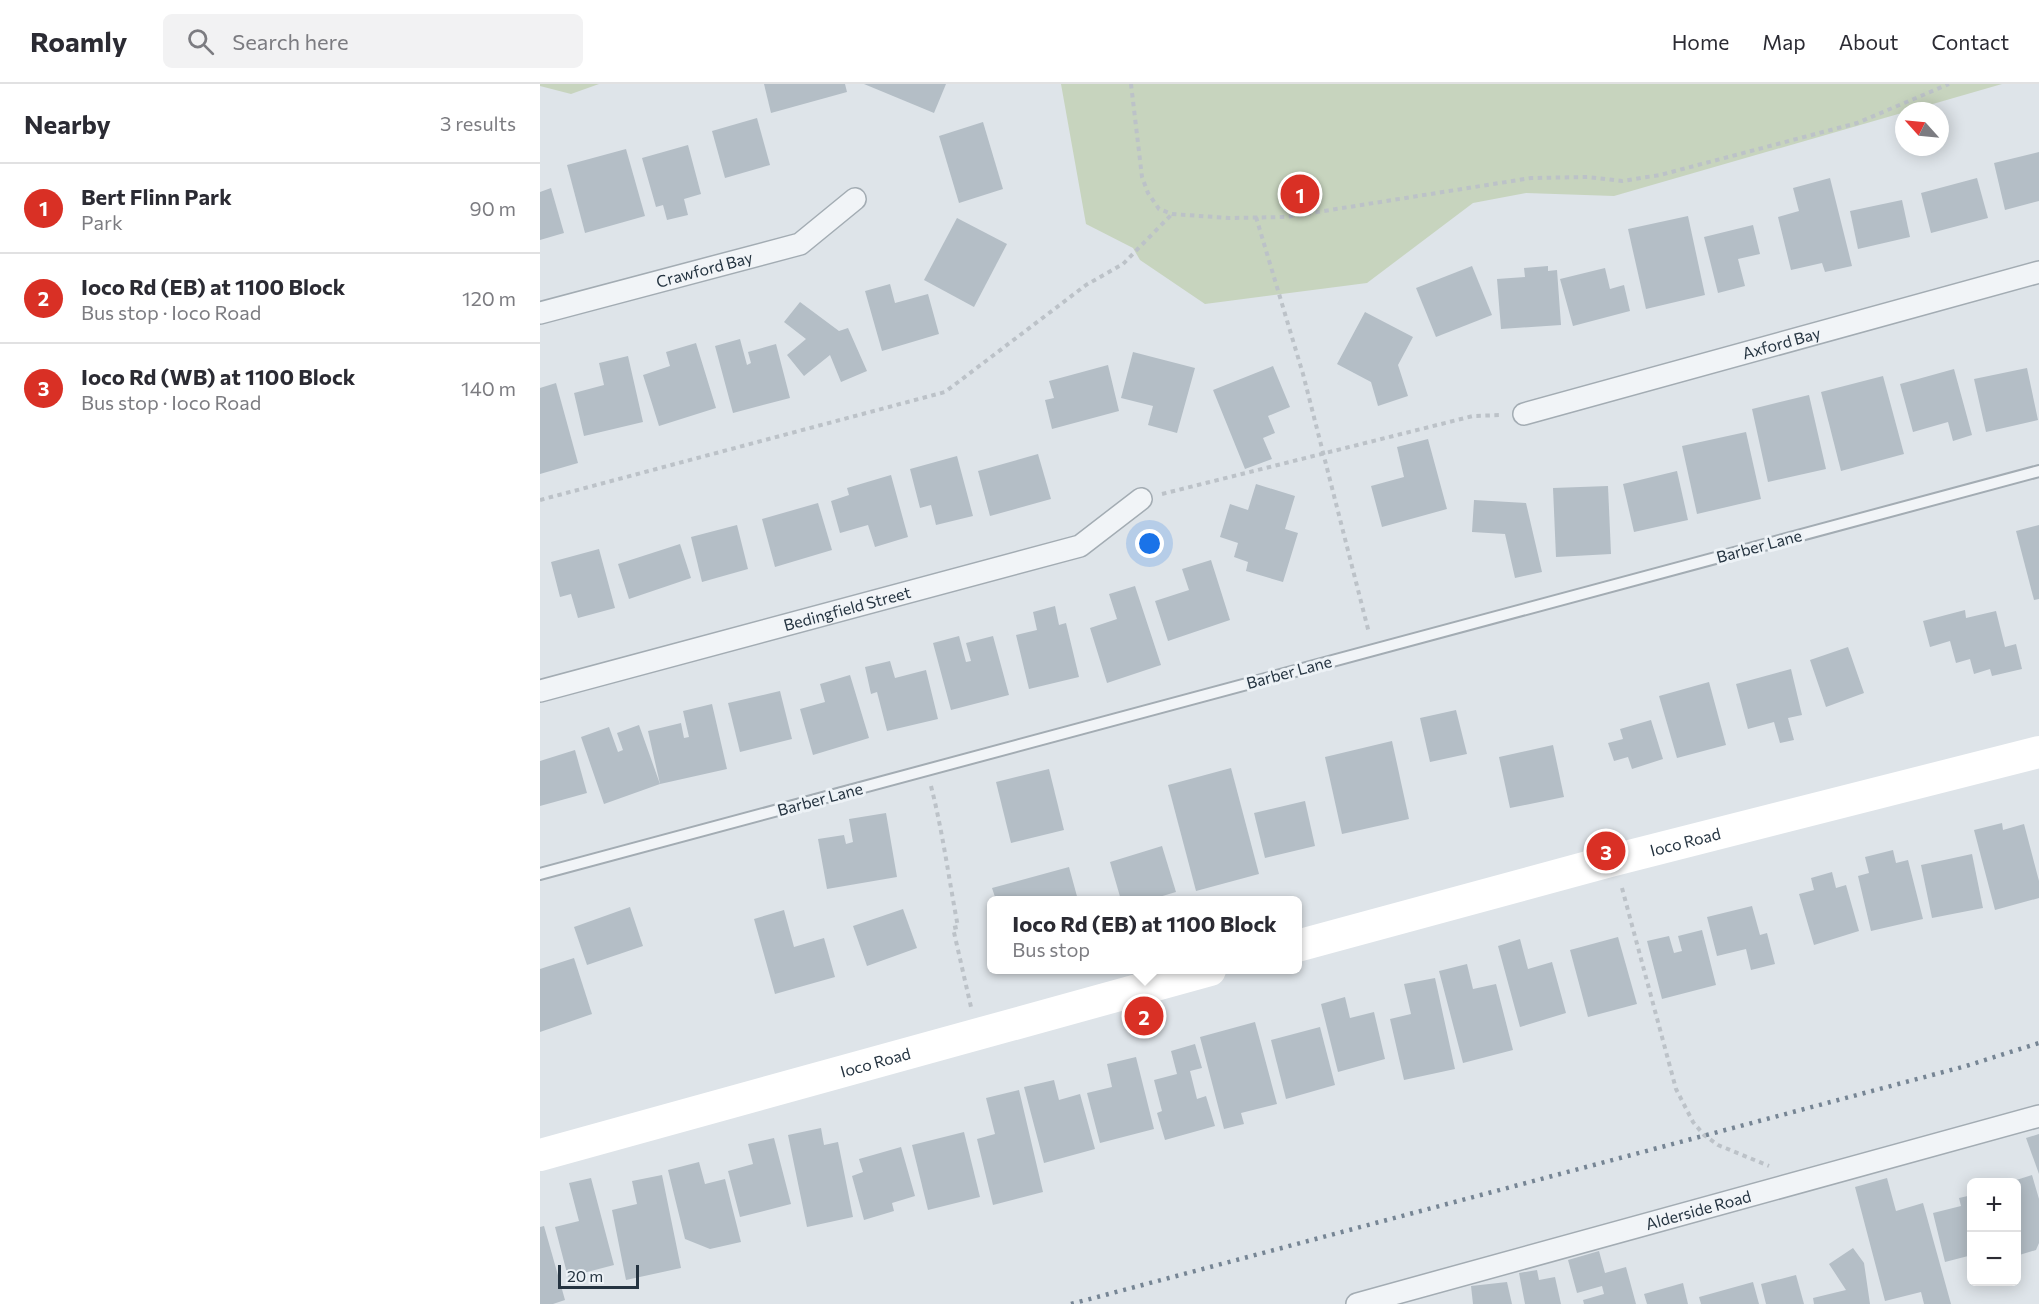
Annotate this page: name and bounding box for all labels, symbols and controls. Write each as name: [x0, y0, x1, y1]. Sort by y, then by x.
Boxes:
search box: [163, 14, 583, 68]
text: Roamly: [30, 24, 127, 58]
icon: search: [184, 25, 217, 58]
text: Search here: [232, 28, 349, 55]
text: Home: [1672, 29, 1729, 54]
text: Map: [1762, 29, 1806, 54]
text: About: [1839, 29, 1898, 54]
text: Contact: [1931, 29, 2009, 54]
north arrow: [1895, 102, 1949, 156]
text: Nearby: [24, 108, 111, 139]
text: 3 results: [440, 111, 516, 135]
pin: 1: [1280, 172, 1320, 216]
text: Bert Flinn Park: [81, 183, 232, 210]
text: 1: [39, 196, 48, 220]
text: 90 m: [470, 196, 516, 220]
text: Park: [81, 210, 123, 234]
street label: Crawford Bay: [654, 247, 754, 291]
text: Ioco Rd (EB) at 1100 Block: [81, 273, 345, 300]
text: 2: [38, 286, 49, 310]
text: 120 m: [462, 286, 516, 310]
text: Bus stop · Ioco Road: [81, 300, 261, 324]
street label: Axford Bay: [1740, 323, 1822, 362]
text: Ioco Rd (WB) at 1100 Block: [81, 363, 355, 390]
text: 3: [38, 376, 49, 400]
text: 140 m: [461, 376, 516, 400]
text: Bus stop · Ioco Road: [81, 390, 261, 414]
street label: Barber Lane: [1714, 525, 1804, 566]
your location: [1135, 529, 1164, 558]
street label: Bedingfield Street: [781, 582, 913, 634]
street label: Barber Lane: [1244, 651, 1334, 692]
street label: Barber Lane: [775, 778, 865, 819]
street label: Ioco Road: [1648, 823, 1722, 859]
pin: 3: [1586, 828, 1626, 873]
popup: [987, 896, 1302, 974]
text: Ioco Rd (EB) at 1100 Block: [1012, 910, 1277, 937]
text: Bus stop: [1012, 937, 1090, 961]
pin: 2: [1124, 994, 1164, 1038]
street label: Ioco Road: [838, 1043, 913, 1081]
map controls: [1967, 1178, 2021, 1286]
button: +: [1967, 1178, 2021, 1232]
street label: Alderside Road: [1643, 1186, 1753, 1233]
button: −: [1967, 1232, 2021, 1286]
scale bar: [558, 1262, 639, 1290]
text: 20 m: [567, 1266, 603, 1285]

